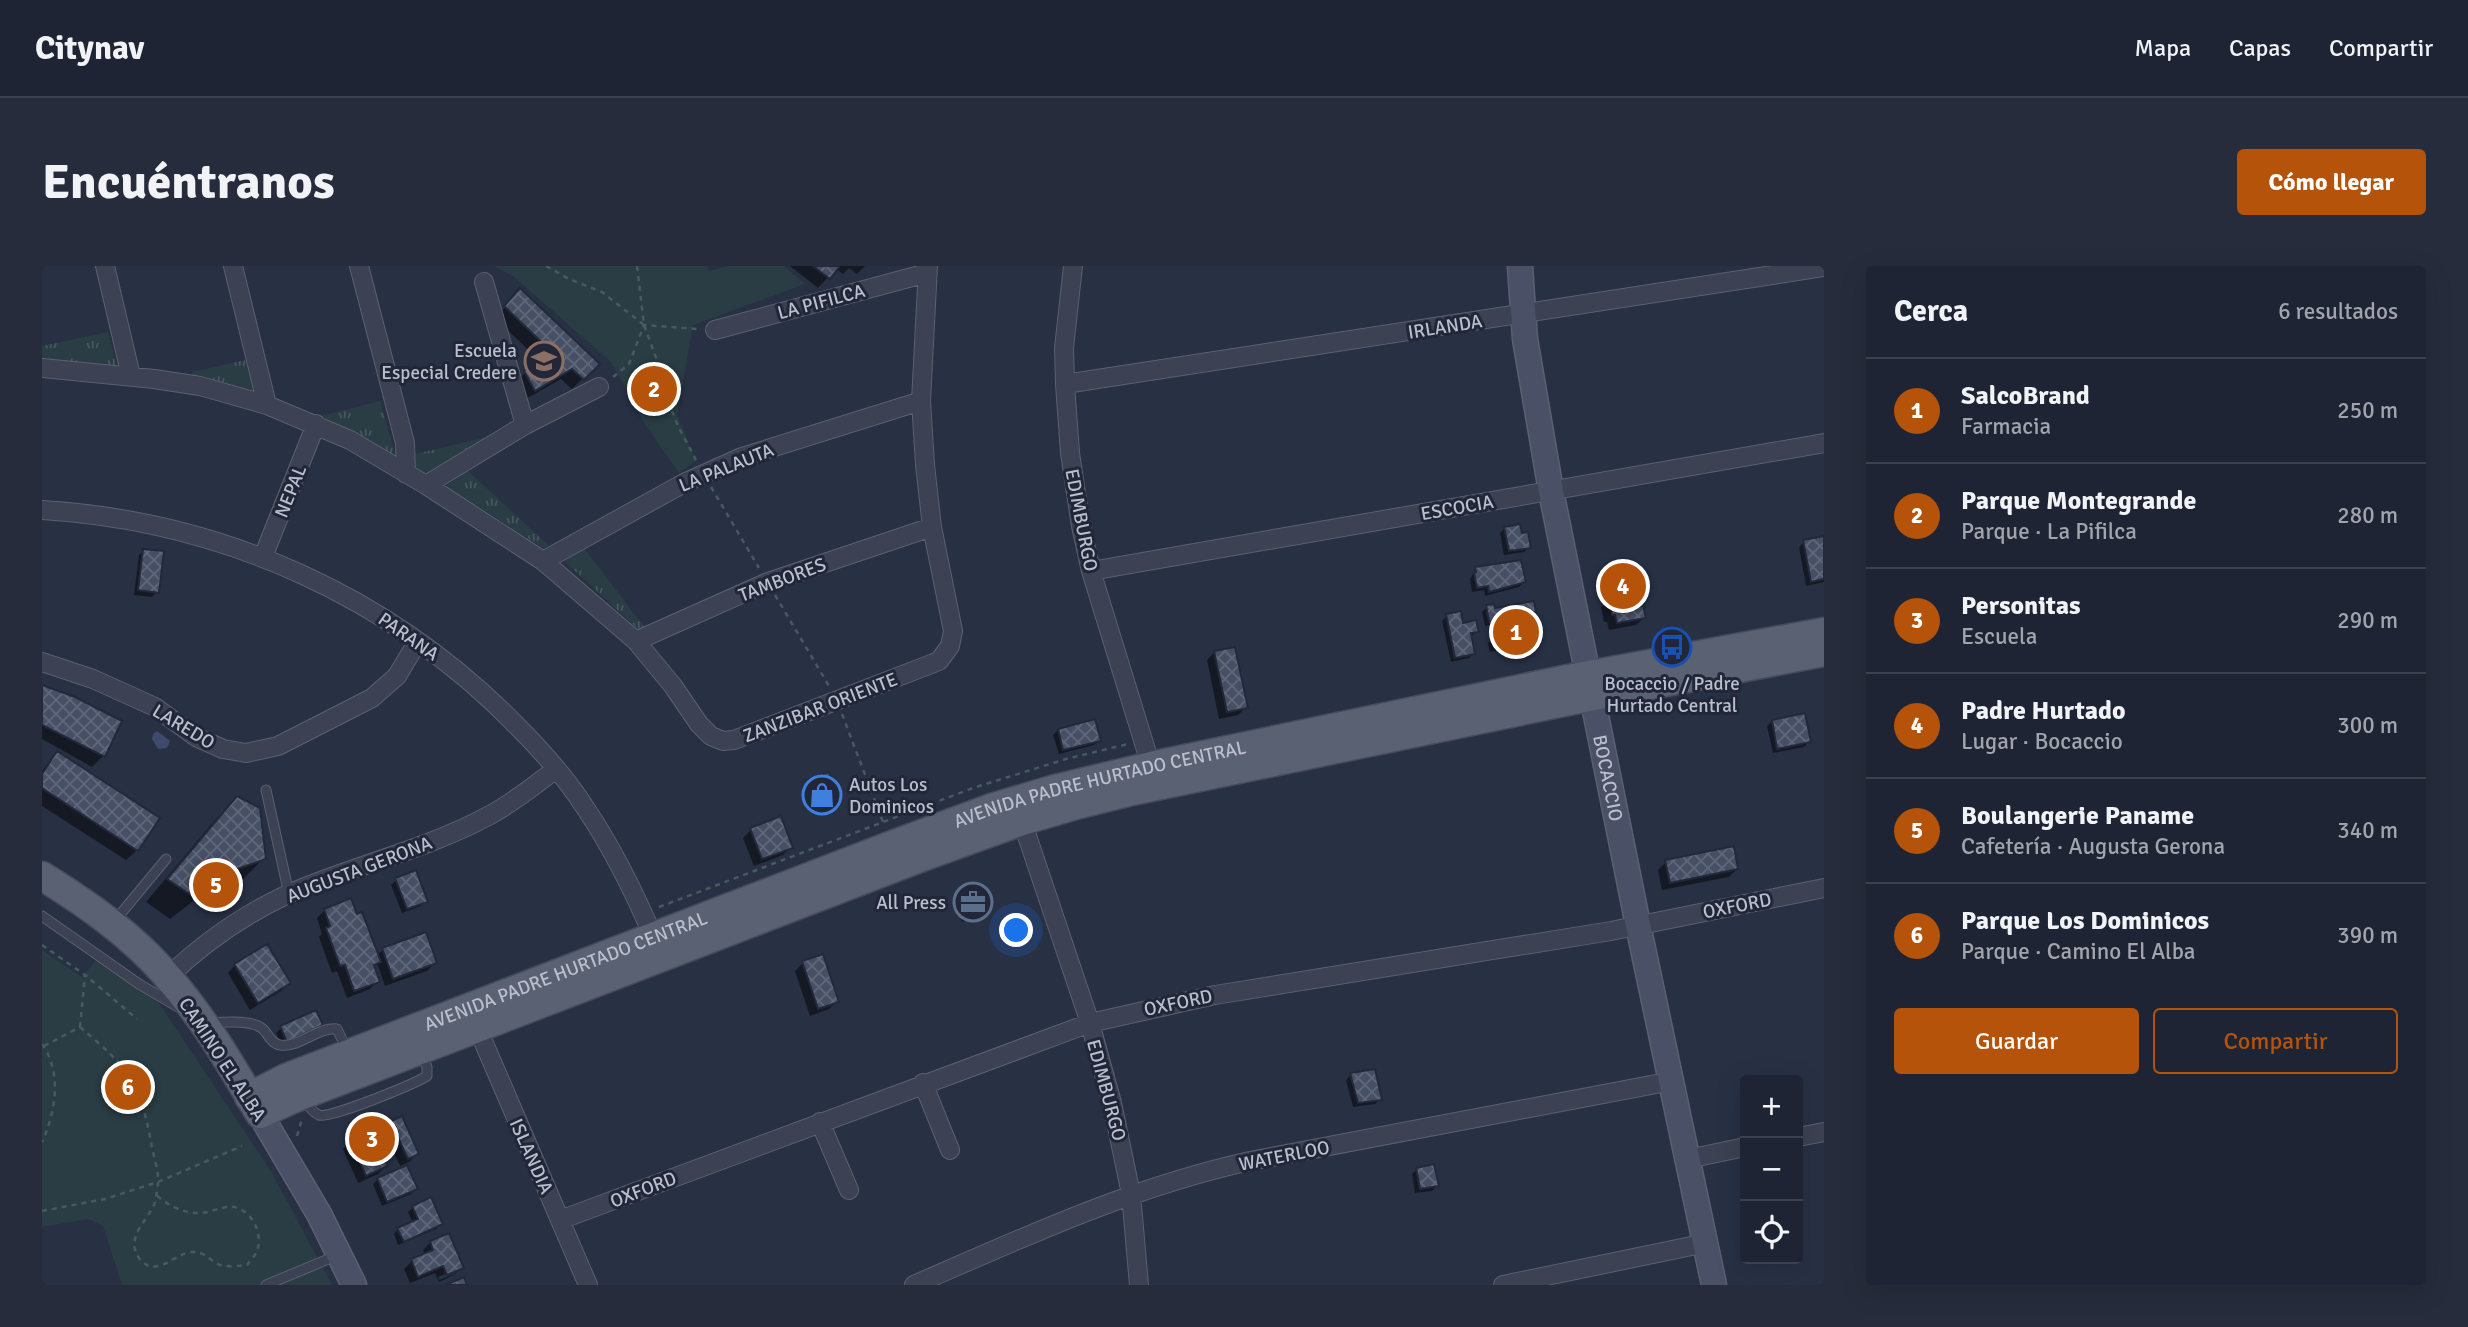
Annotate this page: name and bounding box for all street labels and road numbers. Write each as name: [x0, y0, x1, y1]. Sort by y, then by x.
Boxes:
street label: LA PIFILCA: [775, 279, 868, 325]
street label: IRLANDA: [1406, 309, 1484, 345]
street label: LA PALAUTA: [675, 438, 778, 498]
street label: NEPAL: [270, 461, 312, 521]
street label: EDIMBURGO: [1059, 467, 1103, 574]
street label: ESCOCIA: [1419, 490, 1496, 526]
street label: TAMBORES: [735, 552, 829, 608]
street label: PARANA: [373, 607, 444, 667]
street label: ZANZIBAR ORIENTE: [740, 667, 901, 748]
street label: LAREDO: [148, 699, 219, 755]
street label: BOCACCIO: [1587, 733, 1628, 823]
street label: AVENIDA PADRE HURTADO CENTRAL: [950, 735, 1249, 834]
street label: AUGUSTA GERONA: [283, 831, 436, 909]
street label: OXFORD: [1701, 888, 1774, 924]
street label: AVENIDA PADRE HURTADO CENTRAL: [421, 906, 711, 1037]
street label: OXFORD: [1142, 984, 1215, 1022]
street label: CAMINO EL ALBA: [173, 993, 271, 1126]
street label: EDIMBURGO: [1081, 1037, 1131, 1144]
street label: ISLANDIA: [504, 1115, 558, 1198]
street label: WATERLOO: [1237, 1135, 1332, 1177]
street label: OXFORD: [607, 1166, 680, 1214]

